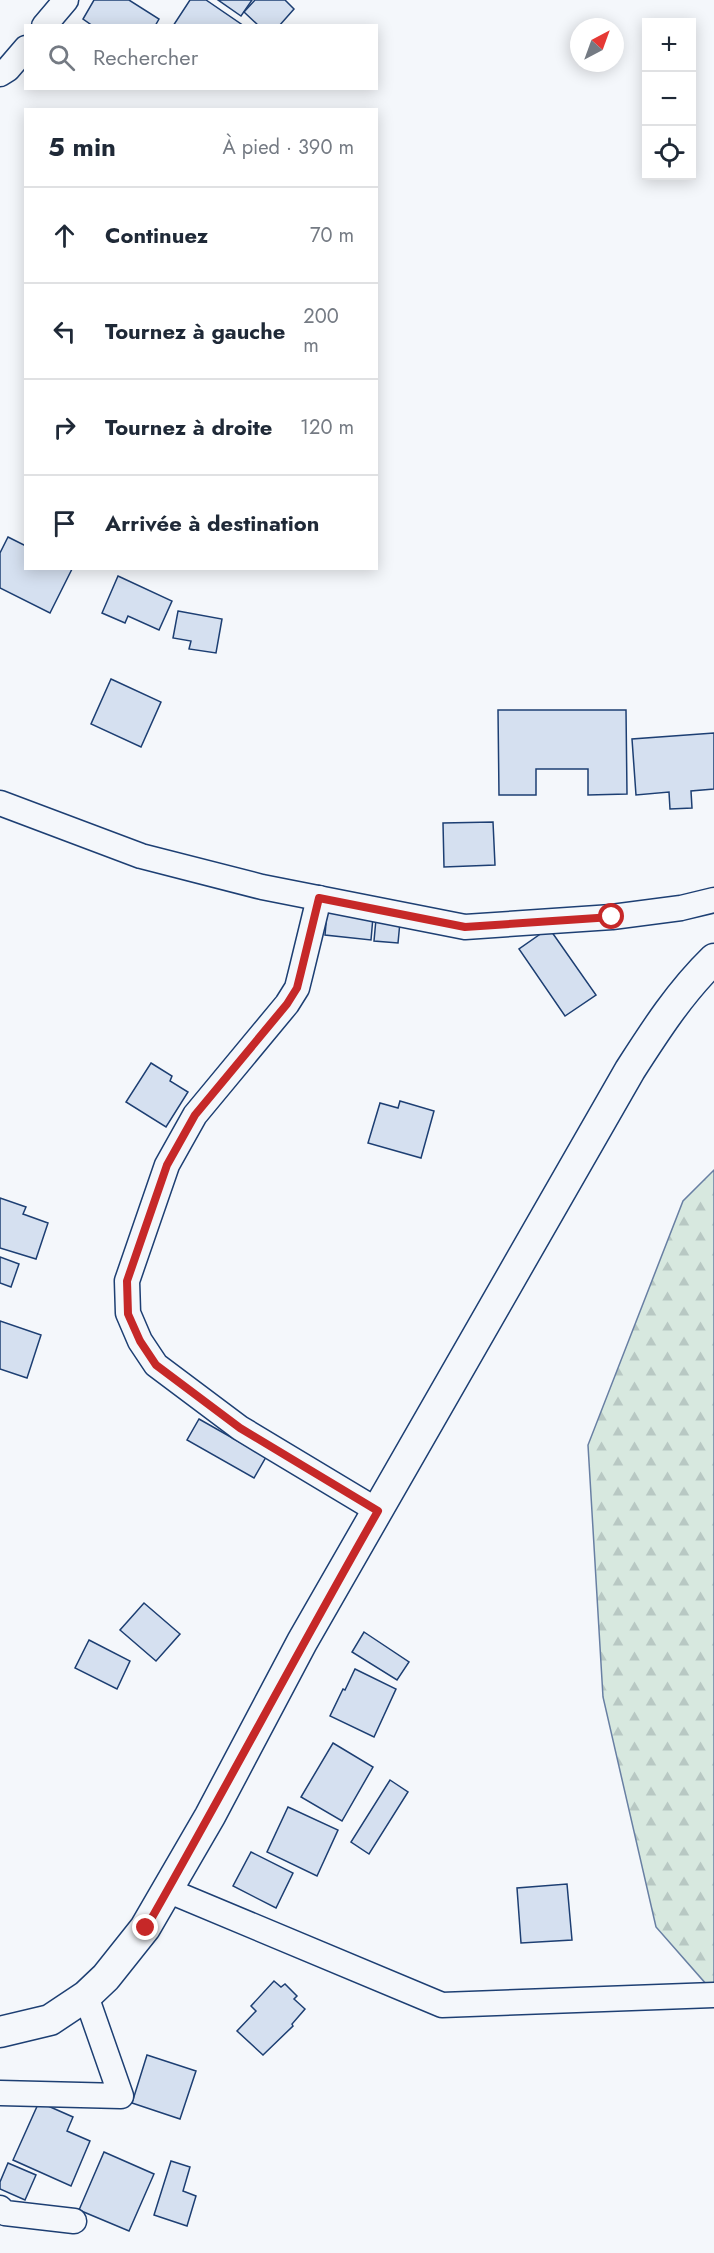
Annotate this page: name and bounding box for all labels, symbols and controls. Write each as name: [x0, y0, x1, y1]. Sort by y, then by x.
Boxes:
north arrow: [570, 18, 624, 72]
map controls: [642, 18, 696, 180]
button: +: [642, 18, 696, 72]
search box: [24, 24, 378, 90]
icon: search: [45, 41, 78, 74]
text: Rechercher: [93, 41, 198, 73]
button: −: [642, 72, 696, 126]
button: locate: [642, 126, 696, 180]
text: 5 min: [48, 128, 116, 166]
text: À pied · 390 m: [222, 133, 354, 162]
icon: ahead: [48, 219, 81, 252]
text: Continuez: [105, 219, 208, 251]
text: 70 m: [310, 221, 354, 250]
text: 200 m: [303, 302, 339, 360]
icon: left: [48, 315, 81, 348]
text: Tournez à gauche: [105, 315, 285, 347]
icon: right: [48, 411, 81, 444]
text: Tournez à droite: [105, 411, 272, 443]
text: 120 m: [300, 413, 354, 442]
icon: arrive: [48, 507, 81, 540]
text: Arrivée à destination: [105, 507, 319, 539]
route start: [598, 903, 624, 929]
route end: [132, 1914, 158, 1940]

